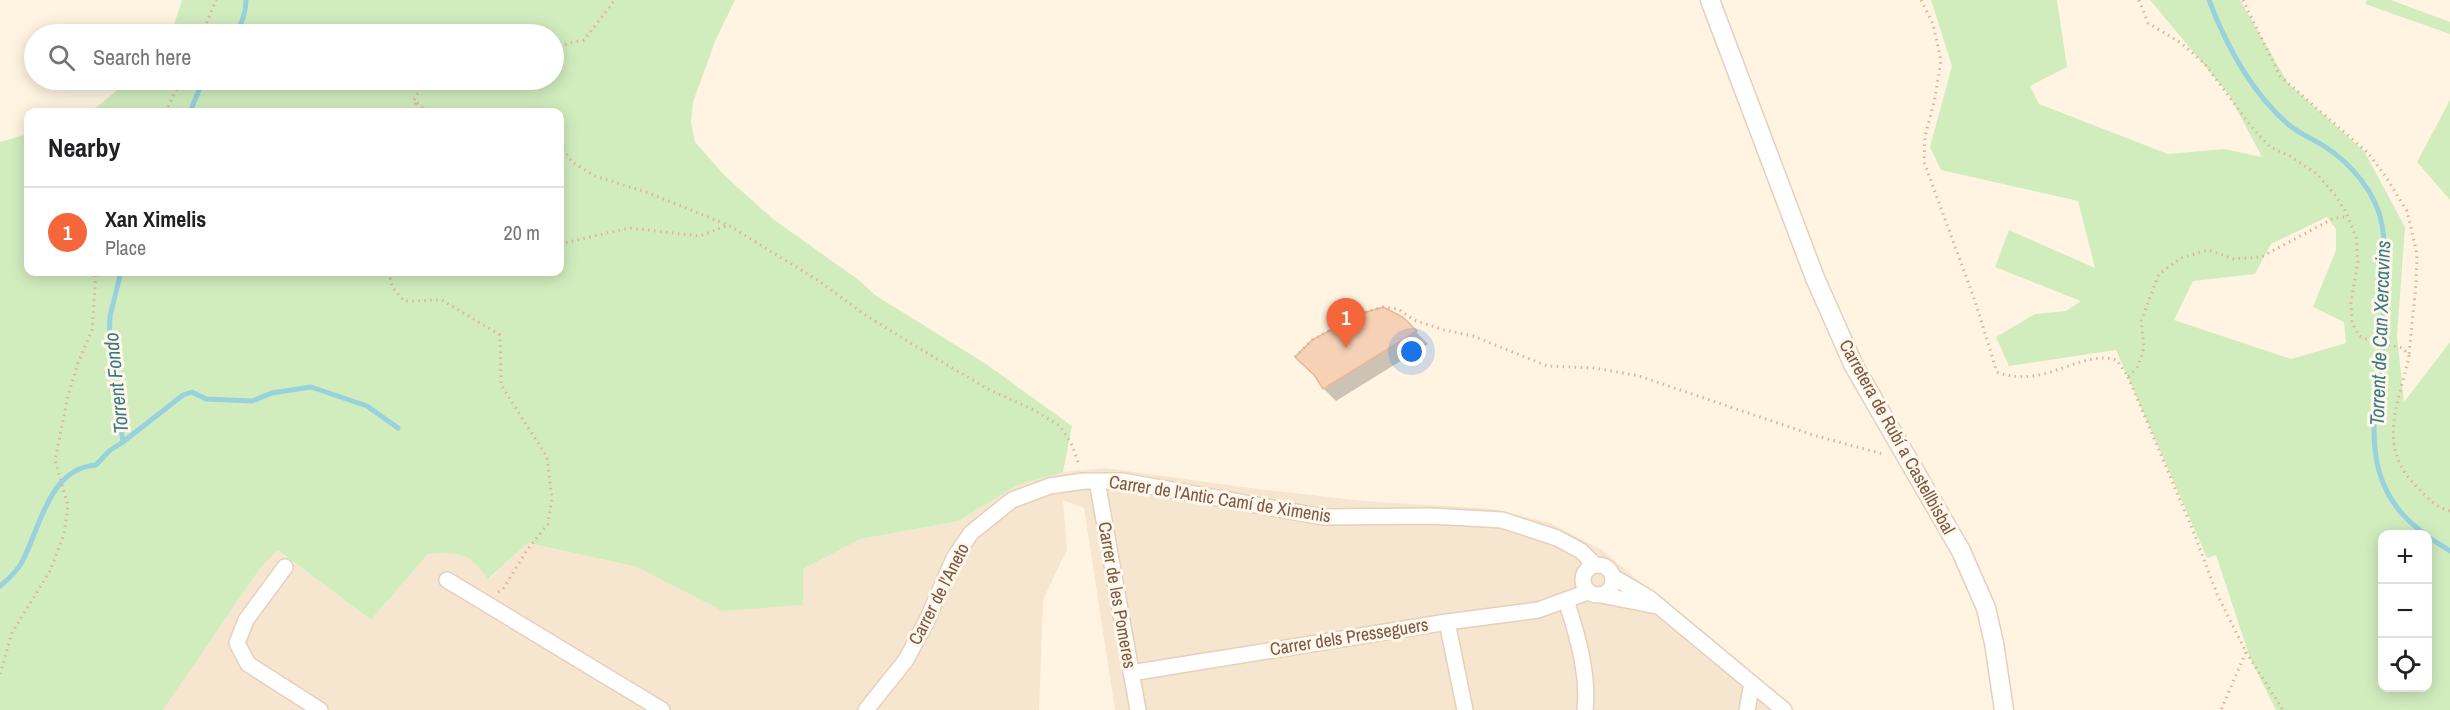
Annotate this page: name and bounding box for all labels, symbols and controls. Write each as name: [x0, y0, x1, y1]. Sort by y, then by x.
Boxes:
search box: [24, 24, 564, 90]
icon: search: [45, 41, 78, 74]
text: Search here: [93, 42, 191, 72]
text: Nearby: [48, 130, 120, 165]
text: Xan Ximelis: [105, 204, 206, 234]
text: 1: [63, 219, 72, 246]
text: 20 m: [504, 219, 540, 246]
text: Place: [105, 234, 146, 261]
water label: Torrent de Can Xercavins: [2363, 240, 2396, 426]
pin: 1: [1326, 298, 1366, 348]
water label: Torrent Fondo: [97, 331, 134, 435]
street label: Carretera de Rubí a Castellbisbal: [1833, 335, 1961, 539]
your location: [1397, 337, 1426, 366]
street label: Carrer de l'Antic Camí de Ximenis: [1107, 469, 1333, 528]
street label: Carrer de les Pomeres: [1092, 520, 1143, 670]
map controls: [2378, 530, 2432, 692]
button: +: [2378, 530, 2432, 584]
street label: Carrer de l'Aneto: [902, 539, 975, 649]
button: −: [2378, 584, 2432, 638]
street label: Carrer dels Presseguers: [1268, 612, 1430, 661]
button: locate: [2378, 638, 2432, 692]

